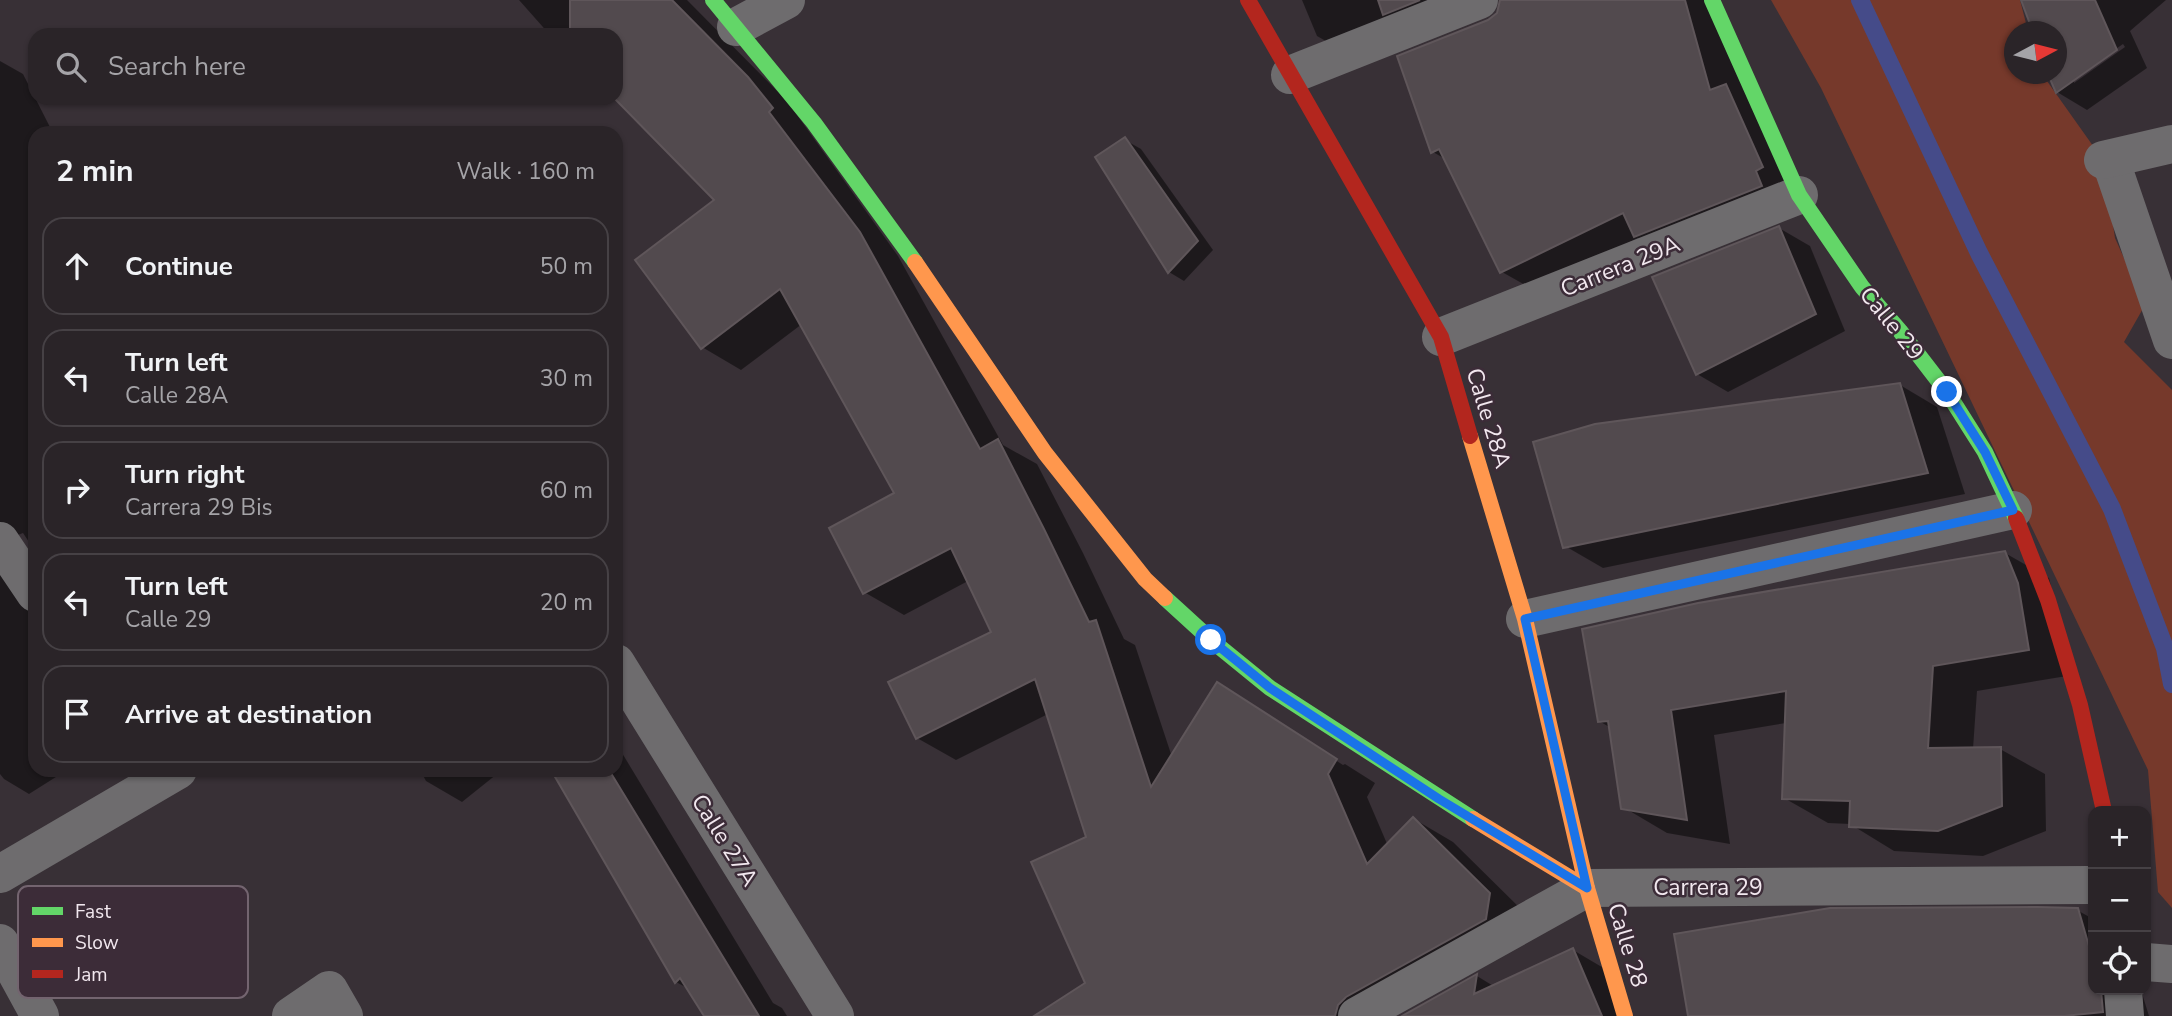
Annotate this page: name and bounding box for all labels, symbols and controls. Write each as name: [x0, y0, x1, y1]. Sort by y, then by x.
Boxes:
north arrow: [2004, 21, 2067, 84]
search box: [28, 28, 623, 105]
icon: search: [52, 48, 90, 86]
text: Search here: [108, 49, 246, 84]
text: 2 min: [56, 151, 134, 192]
text: Walk · 160 m: [456, 156, 595, 187]
street label: Carrera 29A: [1556, 228, 1685, 305]
icon: ahead: [58, 247, 96, 285]
text: Continue: [125, 249, 233, 284]
text: 50 m: [540, 251, 593, 282]
street label: Calle 29: [1852, 280, 1931, 367]
text: Turn left: [125, 345, 228, 380]
icon: left: [58, 359, 96, 397]
text: 30 m: [540, 363, 593, 394]
street label: Calle 28A: [1459, 364, 1519, 472]
route end: [1931, 376, 1962, 407]
text: Calle 28A: [125, 380, 228, 411]
text: Turn right: [125, 457, 244, 492]
icon: right: [58, 471, 96, 509]
text: 60 m: [540, 475, 593, 506]
text: Carrera 29 Bis: [125, 492, 273, 523]
text: Turn left: [125, 569, 228, 604]
icon: left: [58, 583, 96, 621]
text: 20 m: [540, 587, 593, 618]
text: Calle 29: [125, 604, 212, 635]
route start: [1195, 624, 1226, 655]
icon: arrive: [58, 695, 96, 733]
text: Arrive at destination: [125, 697, 372, 732]
street label: Calle 27A: [684, 788, 765, 892]
map controls: [2088, 806, 2151, 995]
button: +: [2088, 806, 2151, 869]
button: −: [2088, 869, 2151, 932]
street label: Carrera 29: [1653, 872, 1763, 903]
legend: [18, 886, 248, 998]
text: Fast: [75, 899, 111, 925]
street label: Calle 28: [1600, 899, 1655, 991]
text: Slow: [75, 930, 119, 956]
button: locate: [2088, 932, 2151, 995]
text: Jam: [74, 962, 108, 988]

